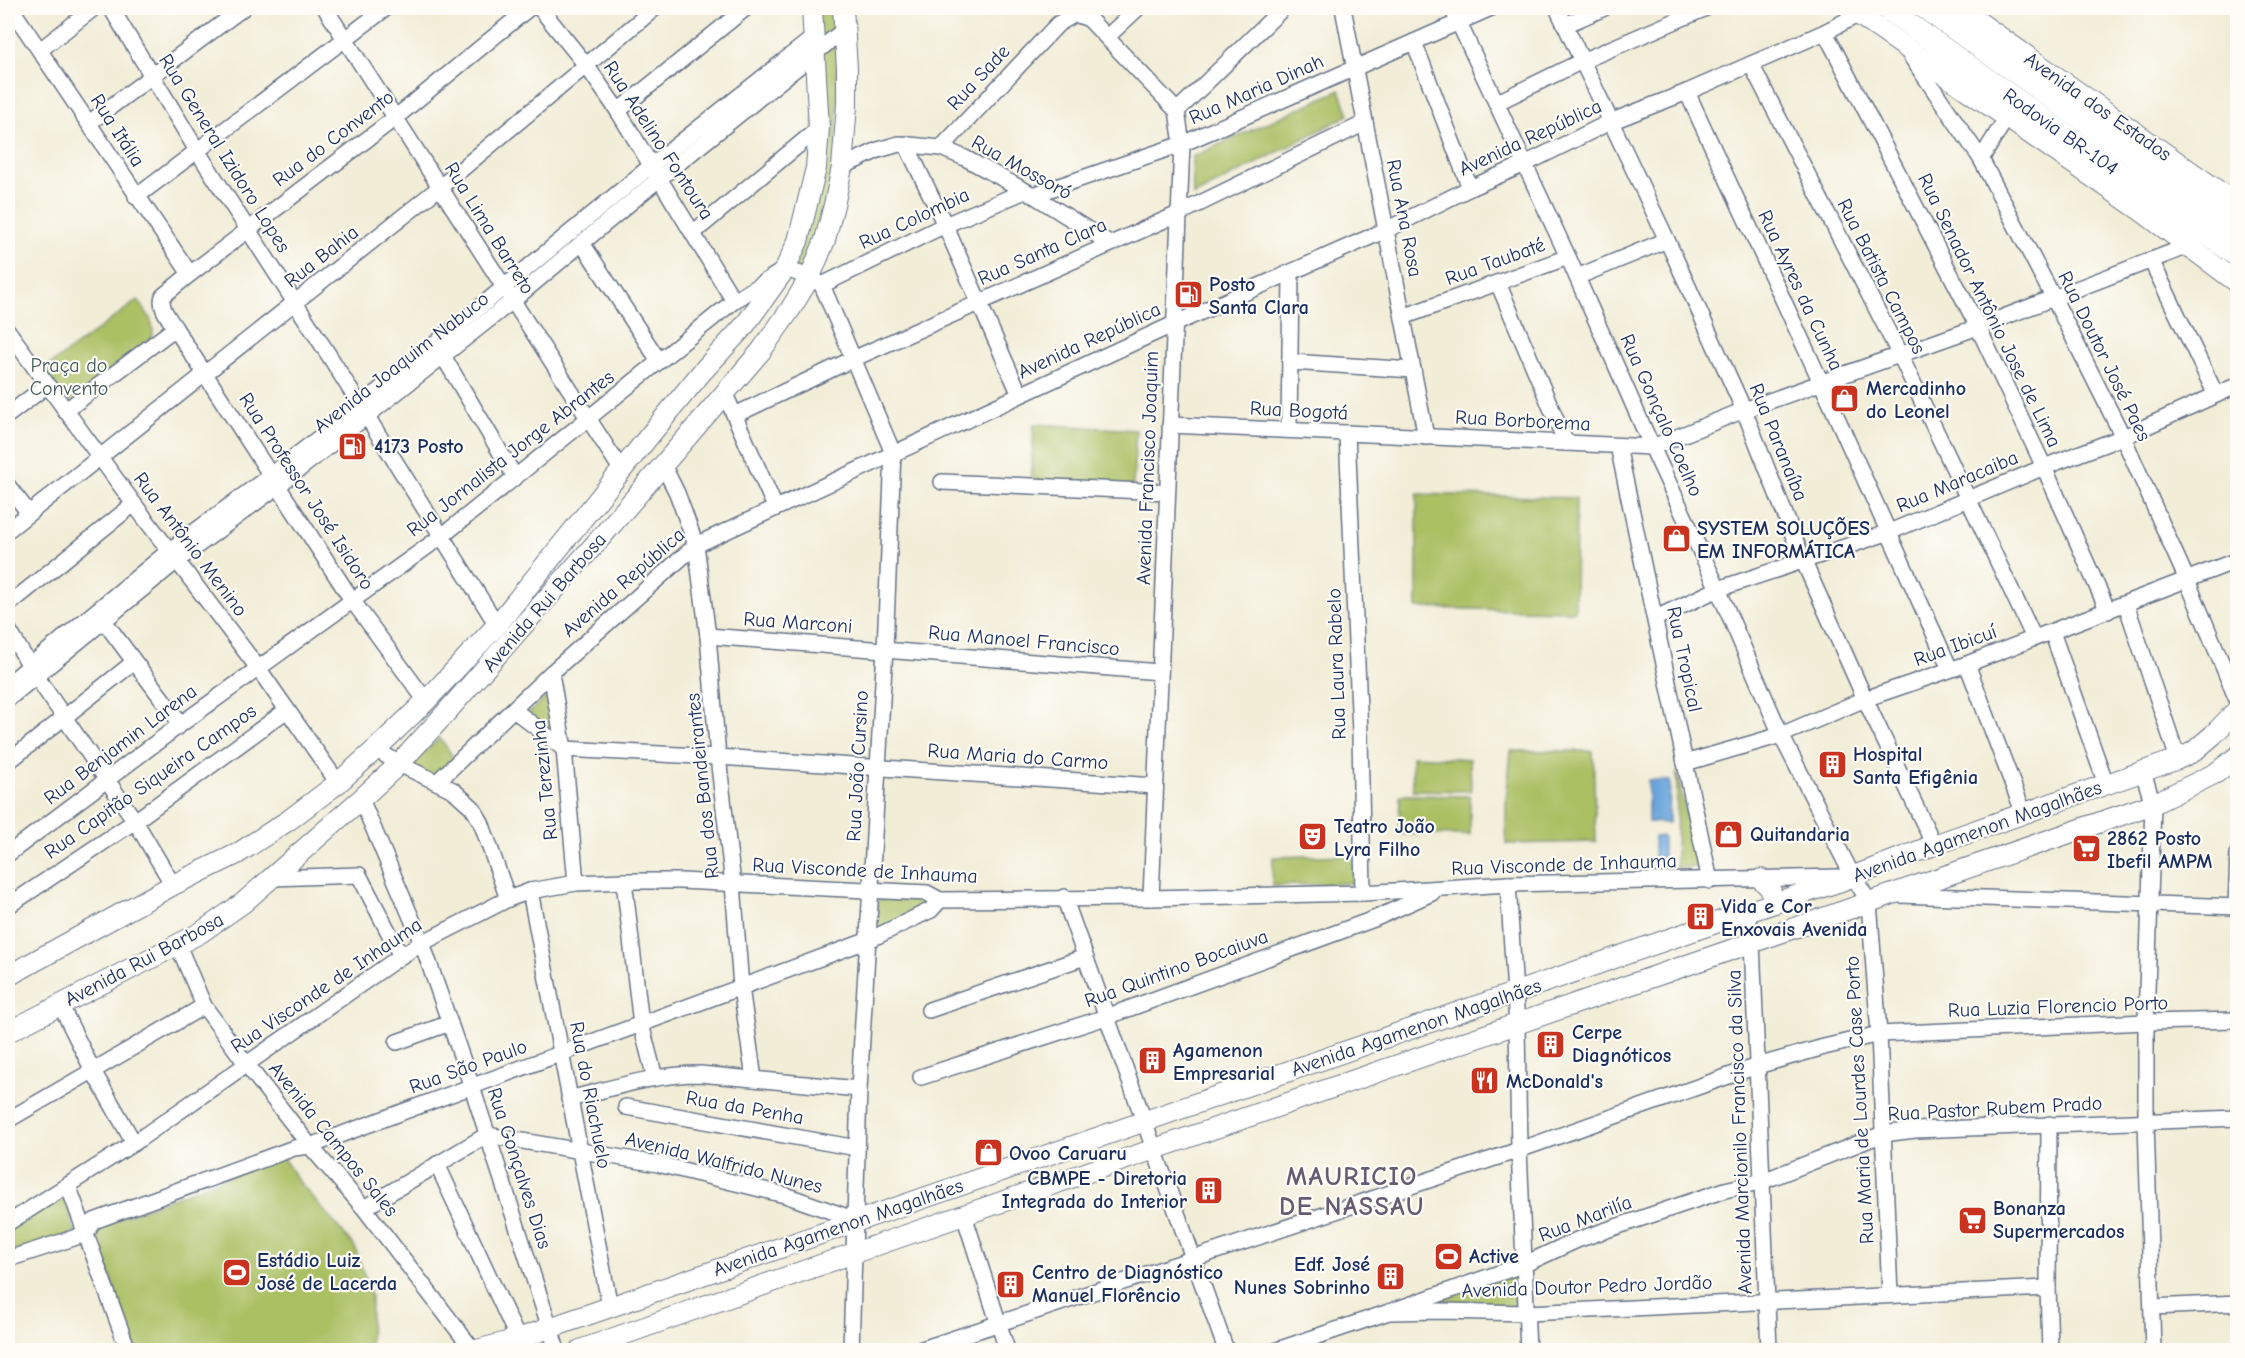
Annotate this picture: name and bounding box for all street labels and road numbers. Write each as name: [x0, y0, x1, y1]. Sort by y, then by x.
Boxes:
street label: Rua Sade: [942, 40, 1014, 115]
street label: Avenida dos Estados: [2020, 47, 2176, 166]
street label: Rua Maria Dinah: [1185, 49, 1327, 129]
street label: Rua General Izidoro Lopes: [154, 50, 295, 257]
street label: Rua Adelino Fontoura: [599, 57, 718, 224]
street label: Rodovia BR-104: [1999, 83, 2123, 180]
street label: Rua do Convento: [268, 85, 398, 191]
street label: Rua Itália: [86, 90, 149, 171]
street label: Avenida República: [1455, 94, 1605, 181]
street label: Rua Mossoró: [967, 130, 1076, 205]
street label: Rua Ana Rosa: [1382, 157, 1427, 279]
street label: Rua Lima Barreto: [440, 158, 539, 298]
street label: Rua Senador Antônio Jose de Lima: [1913, 170, 2066, 451]
street label: Rua Colombia: [855, 183, 973, 254]
street label: Rua Batista Campos: [1832, 195, 1931, 358]
street label: Rua Ayres da Cunha: [1753, 206, 1848, 374]
street label: Rua Santa Clara: [974, 213, 1110, 290]
street label: Rua Bahia: [280, 220, 363, 292]
street label: Rua Taubaté: [1442, 233, 1548, 290]
street label: Rua Doutor José Paes: [2053, 267, 2156, 445]
street label: Avenida Joaquim Nabuco: [309, 287, 493, 438]
street label: Avenida República: [1014, 297, 1164, 384]
street label: Rua Gonçalo Coelho: [1615, 330, 1708, 500]
street label: Avenida Francisco Joaquim: [1132, 351, 1163, 585]
street label: Rua Jornalista Jorge Abrantes: [402, 365, 619, 541]
street label: Rua Paranaíba: [1745, 380, 1813, 504]
street label: Rua Professor José Isidoro: [234, 389, 379, 594]
street label: Rua Bogotá: [1249, 396, 1349, 425]
street label: Rua Borborema: [1455, 405, 1591, 436]
street label: Rua Maracaiba: [1893, 446, 2021, 517]
street label: Rua Antônio Menino: [129, 468, 252, 621]
street label: Avenida República: [557, 523, 689, 642]
street label: Avenida Rui Barbosa: [478, 528, 611, 676]
street label: Rua Laura Rabelo: [1322, 588, 1351, 740]
street label: Rua Tropical: [1662, 604, 1707, 714]
street label: Rua Marconi: [743, 607, 853, 638]
street label: Rua Ibicuí: [1911, 620, 2000, 671]
street label: Rua Manoel Francisco: [927, 621, 1121, 660]
street label: Rua Benjamin Larena: [39, 679, 201, 809]
street label: Rua João Cursino: [842, 690, 873, 842]
street label: Rua dos Bandeirantes: [681, 692, 724, 880]
street label: Rua Capitão Siqueira Campos: [40, 699, 261, 863]
street label: Rua Terezinha: [527, 719, 562, 841]
street label: Rua Maria do Carmo: [927, 739, 1109, 774]
street label: Avenida Agamenon Magalhães: [1850, 776, 2105, 887]
street label: Rua Visconde de Inhauma: [1451, 849, 1677, 880]
street label: Rua Visconde de Inhauma: [752, 853, 978, 888]
street label: Avenida Rui Barbosa: [61, 908, 228, 1011]
street label: Rua Visconde de Inhauma: [226, 913, 426, 1058]
street label: Rua Quintino Bocaiuva: [1081, 925, 1271, 1012]
street label: Rua Maria de Lourdes Case Porto: [1840, 955, 1879, 1245]
street label: Avenida Marcionilo Francisco da Silva: [1722, 969, 1757, 1295]
street label: Avenida Agamenon Magalhães: [1288, 974, 1544, 1081]
street label: Rua Luzia Florencio Porto: [1947, 991, 2169, 1022]
street label: Rua do Riachuelo: [565, 1020, 616, 1171]
street label: Rua São Paulo: [406, 1035, 530, 1098]
street label: Avenida Campos Sales: [264, 1057, 403, 1221]
street label: Rua Gonçalves Dias: [483, 1085, 556, 1252]
street label: Rua da Penha: [684, 1086, 806, 1129]
street label: Rua Pastor Rubem Prado: [1887, 1091, 2103, 1126]
street label: Avenida Walfrido Nunes: [623, 1127, 825, 1198]
street label: Avenida Agamenon Magalhães: [710, 1174, 966, 1281]
street label: Rua Marilía: [1535, 1190, 1635, 1247]
street label: Avenida Doutor Pedro Jordão: [1461, 1271, 1713, 1302]

